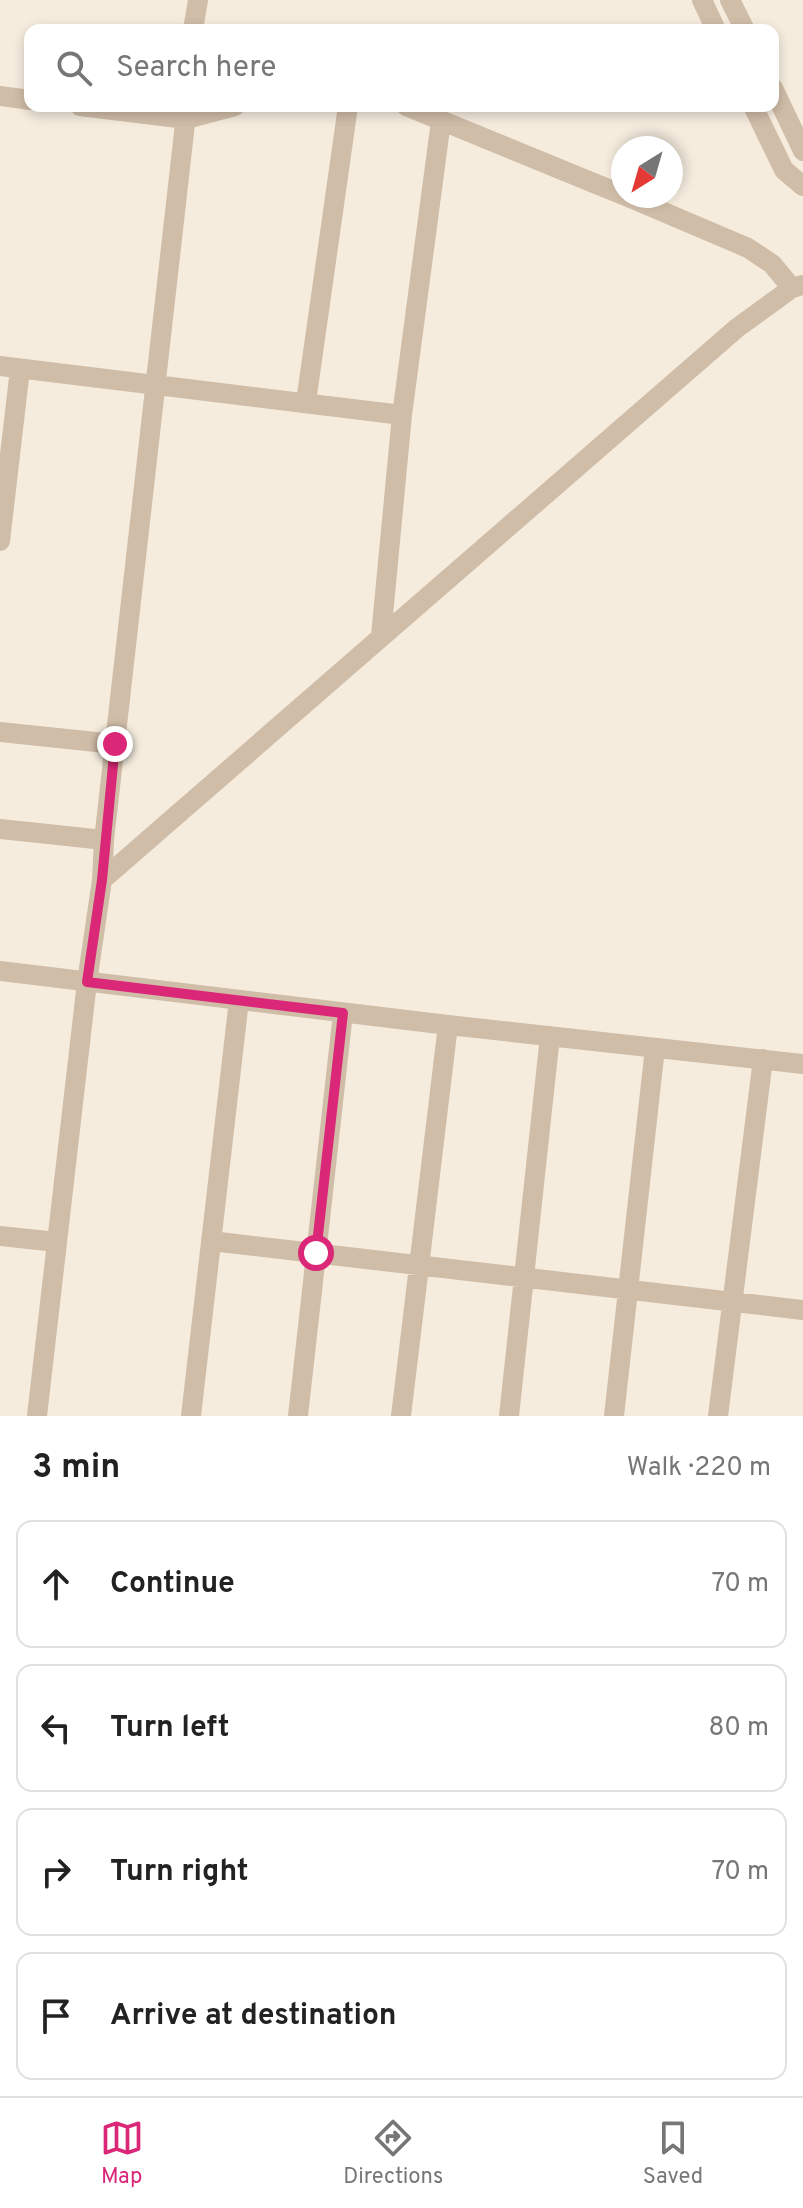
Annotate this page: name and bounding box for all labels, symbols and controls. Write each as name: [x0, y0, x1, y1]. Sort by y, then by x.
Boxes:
search box: [24, 24, 779, 112]
icon: search: [52, 46, 96, 90]
text: Search here: [116, 50, 276, 87]
north arrow: [611, 136, 683, 208]
route end: [97, 726, 133, 762]
route start: [298, 1235, 334, 1271]
text: 3 min: [32, 1447, 120, 1490]
text: Walk · 220 m: [627, 1452, 771, 1485]
icon: ahead: [34, 1562, 78, 1606]
text: Continue: [110, 1566, 235, 1603]
text: 70 m: [711, 1568, 769, 1601]
icon: left: [34, 1706, 78, 1750]
text: Turn left: [110, 1710, 230, 1747]
text: 80 m: [709, 1712, 769, 1745]
icon: right: [34, 1850, 78, 1894]
text: Turn right: [110, 1854, 248, 1891]
text: 70 m: [711, 1856, 769, 1889]
icon: arrive: [34, 1994, 78, 2038]
text: Arrive at destination: [110, 1998, 396, 2035]
tab: Map: [100, 2116, 144, 2191]
tab: Directions: [343, 2116, 443, 2191]
tab: Saved: [643, 2116, 703, 2191]

